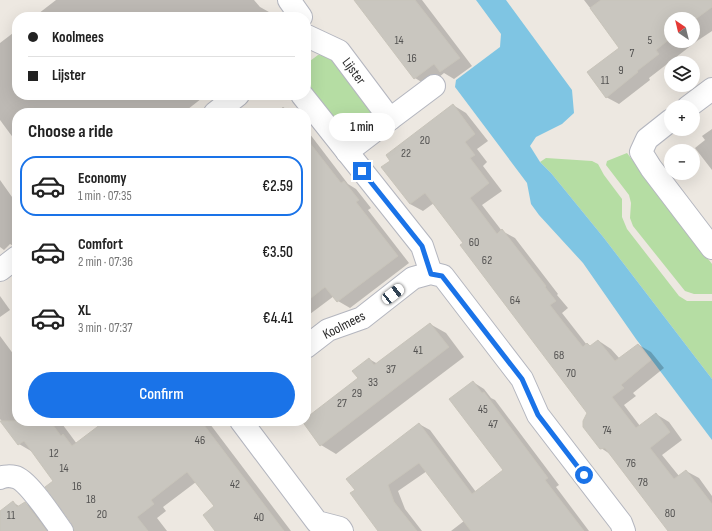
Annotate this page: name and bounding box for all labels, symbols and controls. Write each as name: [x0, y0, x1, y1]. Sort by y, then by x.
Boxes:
north arrow: [664, 12, 700, 48]
map controls: [664, 12, 700, 180]
text: Koolmees: [52, 28, 104, 47]
house number: 14: [394, 33, 404, 48]
house number: 5: [648, 33, 653, 48]
house number: 7: [630, 46, 635, 61]
house number: 16: [407, 51, 417, 66]
street label: Lijster: [338, 54, 370, 88]
button: layers: [664, 56, 700, 92]
house number: 9: [618, 63, 624, 78]
text: Lijster: [52, 66, 86, 85]
house number: 11: [601, 73, 610, 88]
button: +: [664, 100, 700, 136]
callout: 1 min: [329, 113, 395, 141]
text: 1 min: [350, 119, 374, 135]
text: Choose a ride: [28, 121, 113, 142]
house number: 20: [420, 133, 430, 148]
button: −: [664, 144, 700, 180]
house number: 22: [401, 146, 411, 161]
route end: [353, 162, 371, 180]
icon: car: [30, 168, 66, 204]
text: Economy: [78, 169, 127, 188]
text: €2.59: [262, 177, 293, 196]
text: 1 min · 07:35: [78, 188, 132, 204]
icon: car: [30, 234, 66, 270]
text: Comfort: [78, 235, 123, 254]
house number: 60: [469, 235, 479, 250]
text: €3.50: [262, 243, 293, 262]
house number: 62: [482, 253, 492, 268]
text: 2 min · 07:36: [78, 254, 133, 270]
car: [380, 282, 406, 306]
house number: 64: [510, 293, 520, 308]
icon: car: [30, 300, 66, 336]
text: XL: [78, 301, 91, 320]
street label: Koolmees: [320, 307, 368, 343]
text: €4.41: [263, 309, 293, 328]
text: 3 min · 07:37: [78, 320, 133, 336]
house number: 41: [413, 343, 423, 358]
house number: 68: [554, 348, 564, 363]
house number: 37: [386, 362, 396, 377]
house number: 70: [566, 366, 576, 381]
button: Confirm: [28, 372, 295, 418]
house number: 33: [368, 375, 378, 390]
house number: 29: [352, 386, 362, 401]
house number: 27: [337, 396, 347, 411]
house number: 45: [478, 402, 488, 417]
house number: 47: [488, 417, 498, 432]
house number: 74: [602, 423, 612, 438]
house number: 46: [195, 433, 205, 448]
house number: 12: [49, 446, 59, 461]
house number: 76: [626, 456, 636, 471]
house number: 14: [59, 461, 69, 476]
route start: [575, 466, 593, 484]
house number: 78: [638, 475, 648, 490]
house number: 42: [230, 477, 240, 492]
house number: 16: [72, 479, 82, 494]
house number: 18: [86, 492, 96, 507]
house number: 80: [665, 506, 675, 521]
house number: 20: [97, 507, 107, 522]
house number: 11: [7, 508, 16, 523]
house number: 40: [254, 510, 264, 525]

